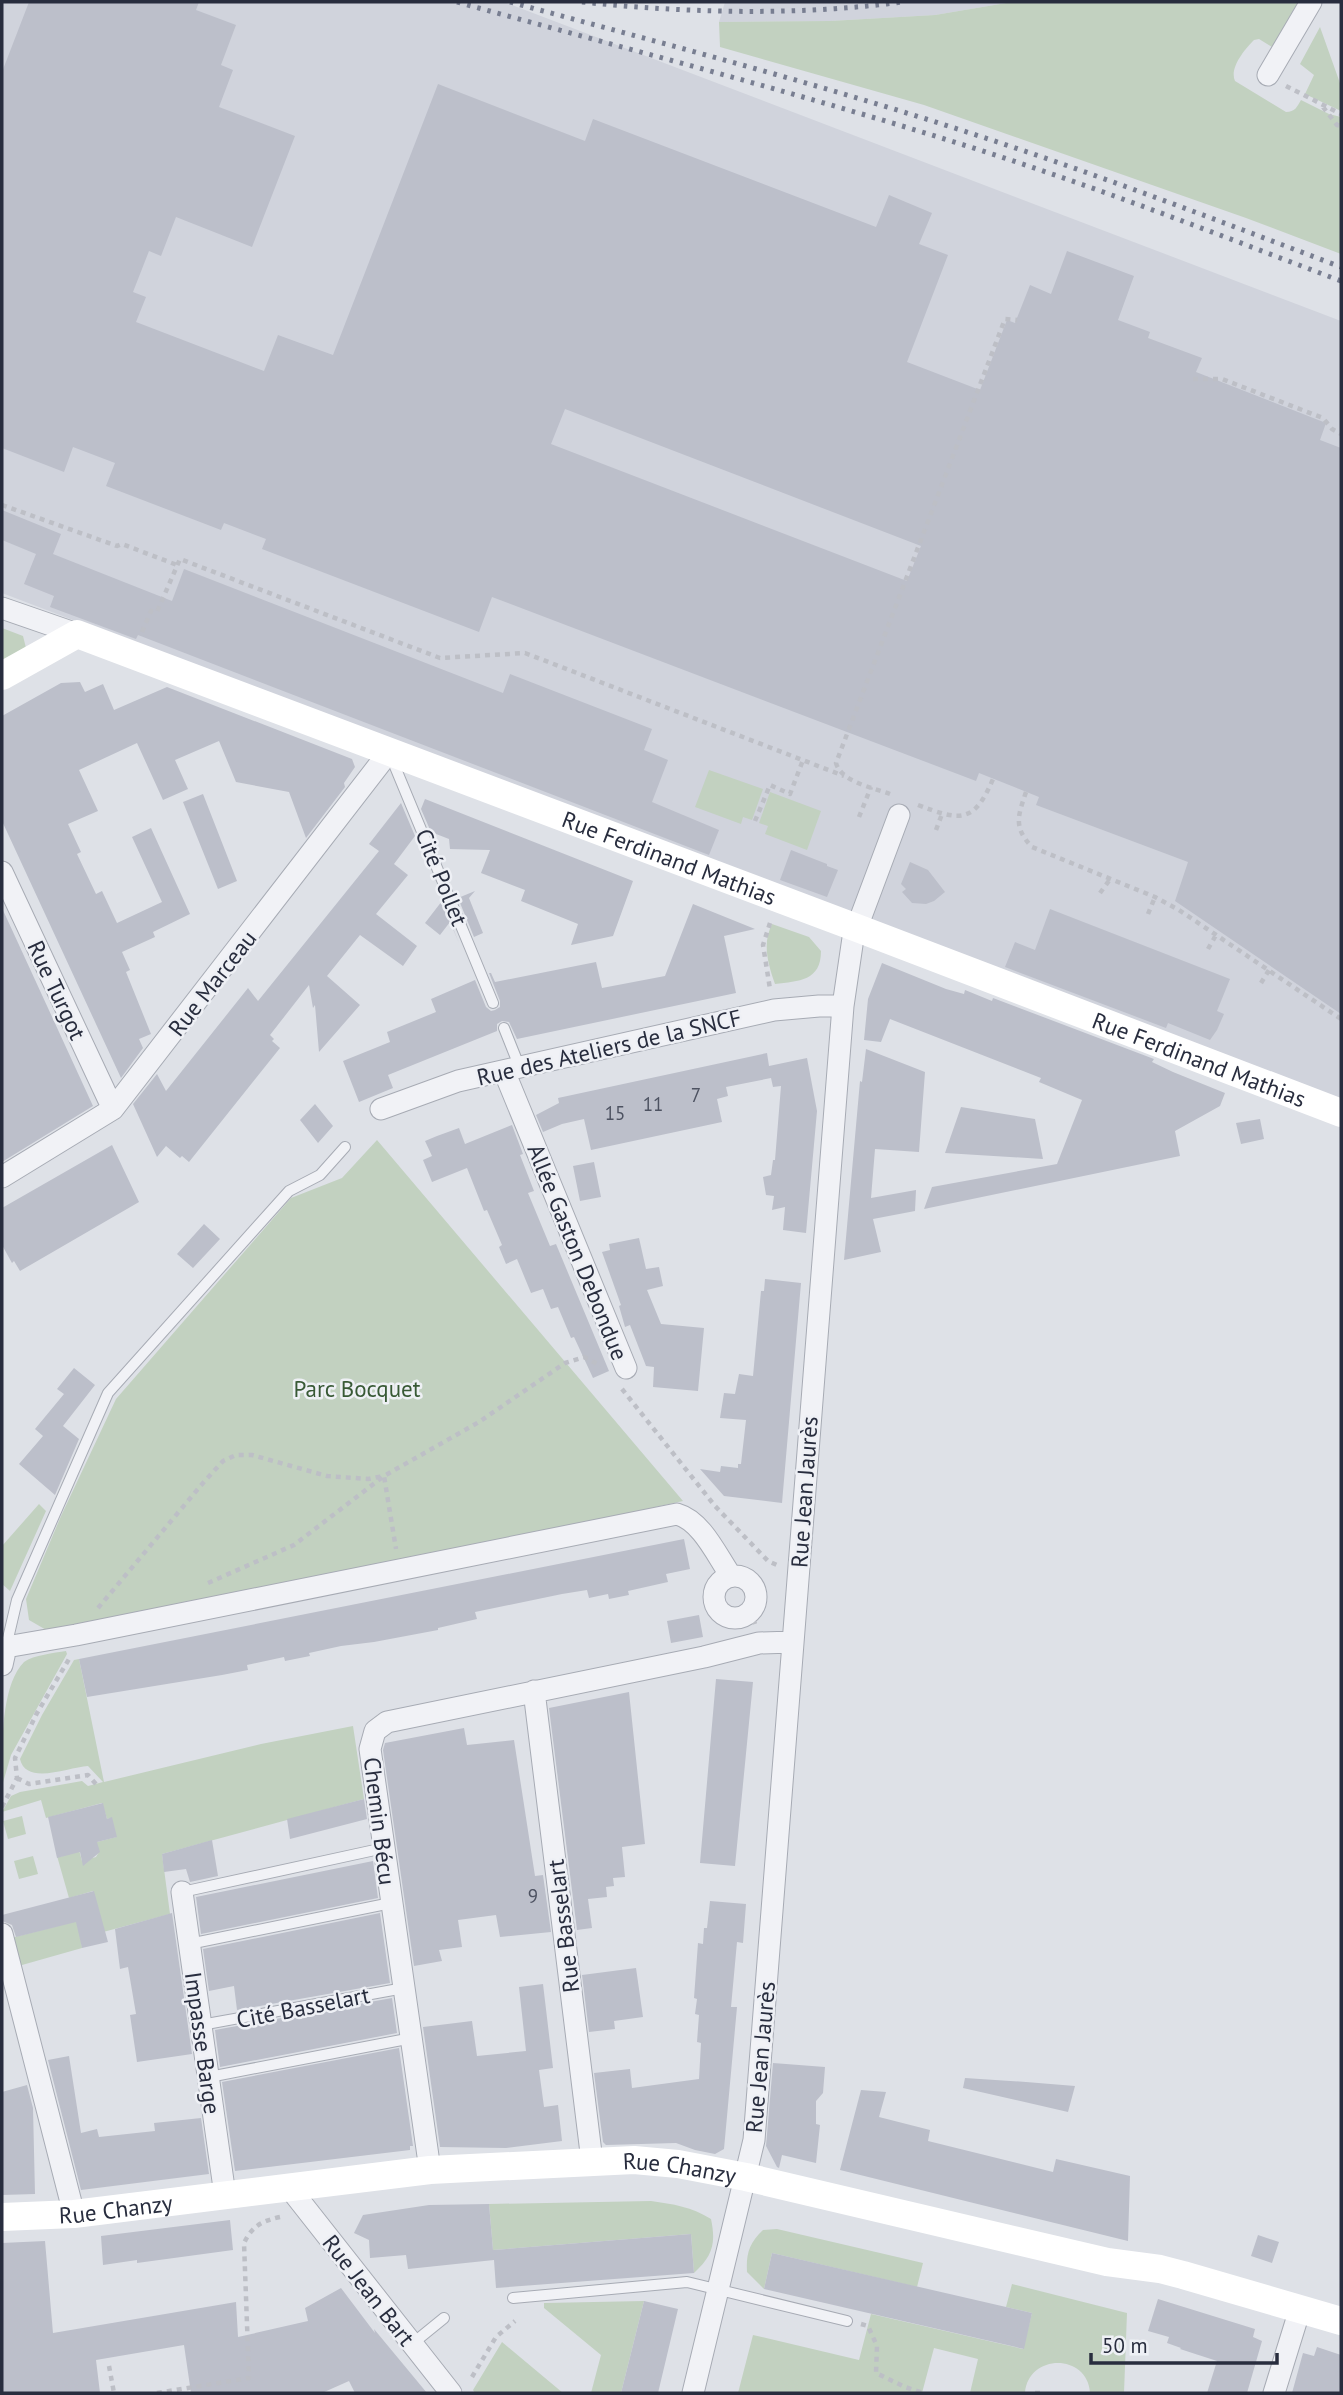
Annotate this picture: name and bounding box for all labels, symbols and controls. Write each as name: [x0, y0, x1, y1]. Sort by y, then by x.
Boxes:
street label: Rue Ferdinand Mathias: [558, 804, 780, 911]
street label: Cité Pollet: [409, 824, 475, 930]
street label: Rue Marceau: [162, 924, 262, 1042]
street label: Rue Turgot: [21, 936, 93, 1044]
street label: Rue des Ateliers de la SNCF: [474, 1002, 744, 1092]
street label: Rue Ferdinand Mathias: [1089, 1005, 1310, 1113]
house number: 7: [691, 1083, 701, 1107]
house number: 11: [643, 1092, 663, 1116]
house number: 15: [605, 1101, 625, 1125]
street label: Allée Gaston Debondue: [521, 1140, 635, 1364]
park label: Parc Bocquet: [293, 1374, 421, 1403]
street label: Rue Jean Jaurès: [784, 1415, 824, 1569]
street label: Chemin Bécu: [358, 1755, 402, 1887]
street label: Rue Basselart: [540, 1858, 586, 1994]
house number: 9: [528, 1884, 538, 1908]
street label: Impasse Barge: [179, 1970, 227, 2116]
street label: Cité Basselart: [234, 1980, 372, 2034]
street label: Rue Jean Jaurès: [739, 1980, 781, 2134]
street label: Rue Chanzy: [622, 2145, 739, 2189]
street label: Rue Chanzy: [58, 2187, 174, 2229]
street label: Rue Jean Bart: [317, 2229, 422, 2352]
scale bar: [1091, 2322, 1276, 2366]
text: 50 m: [1102, 2332, 1148, 2359]

